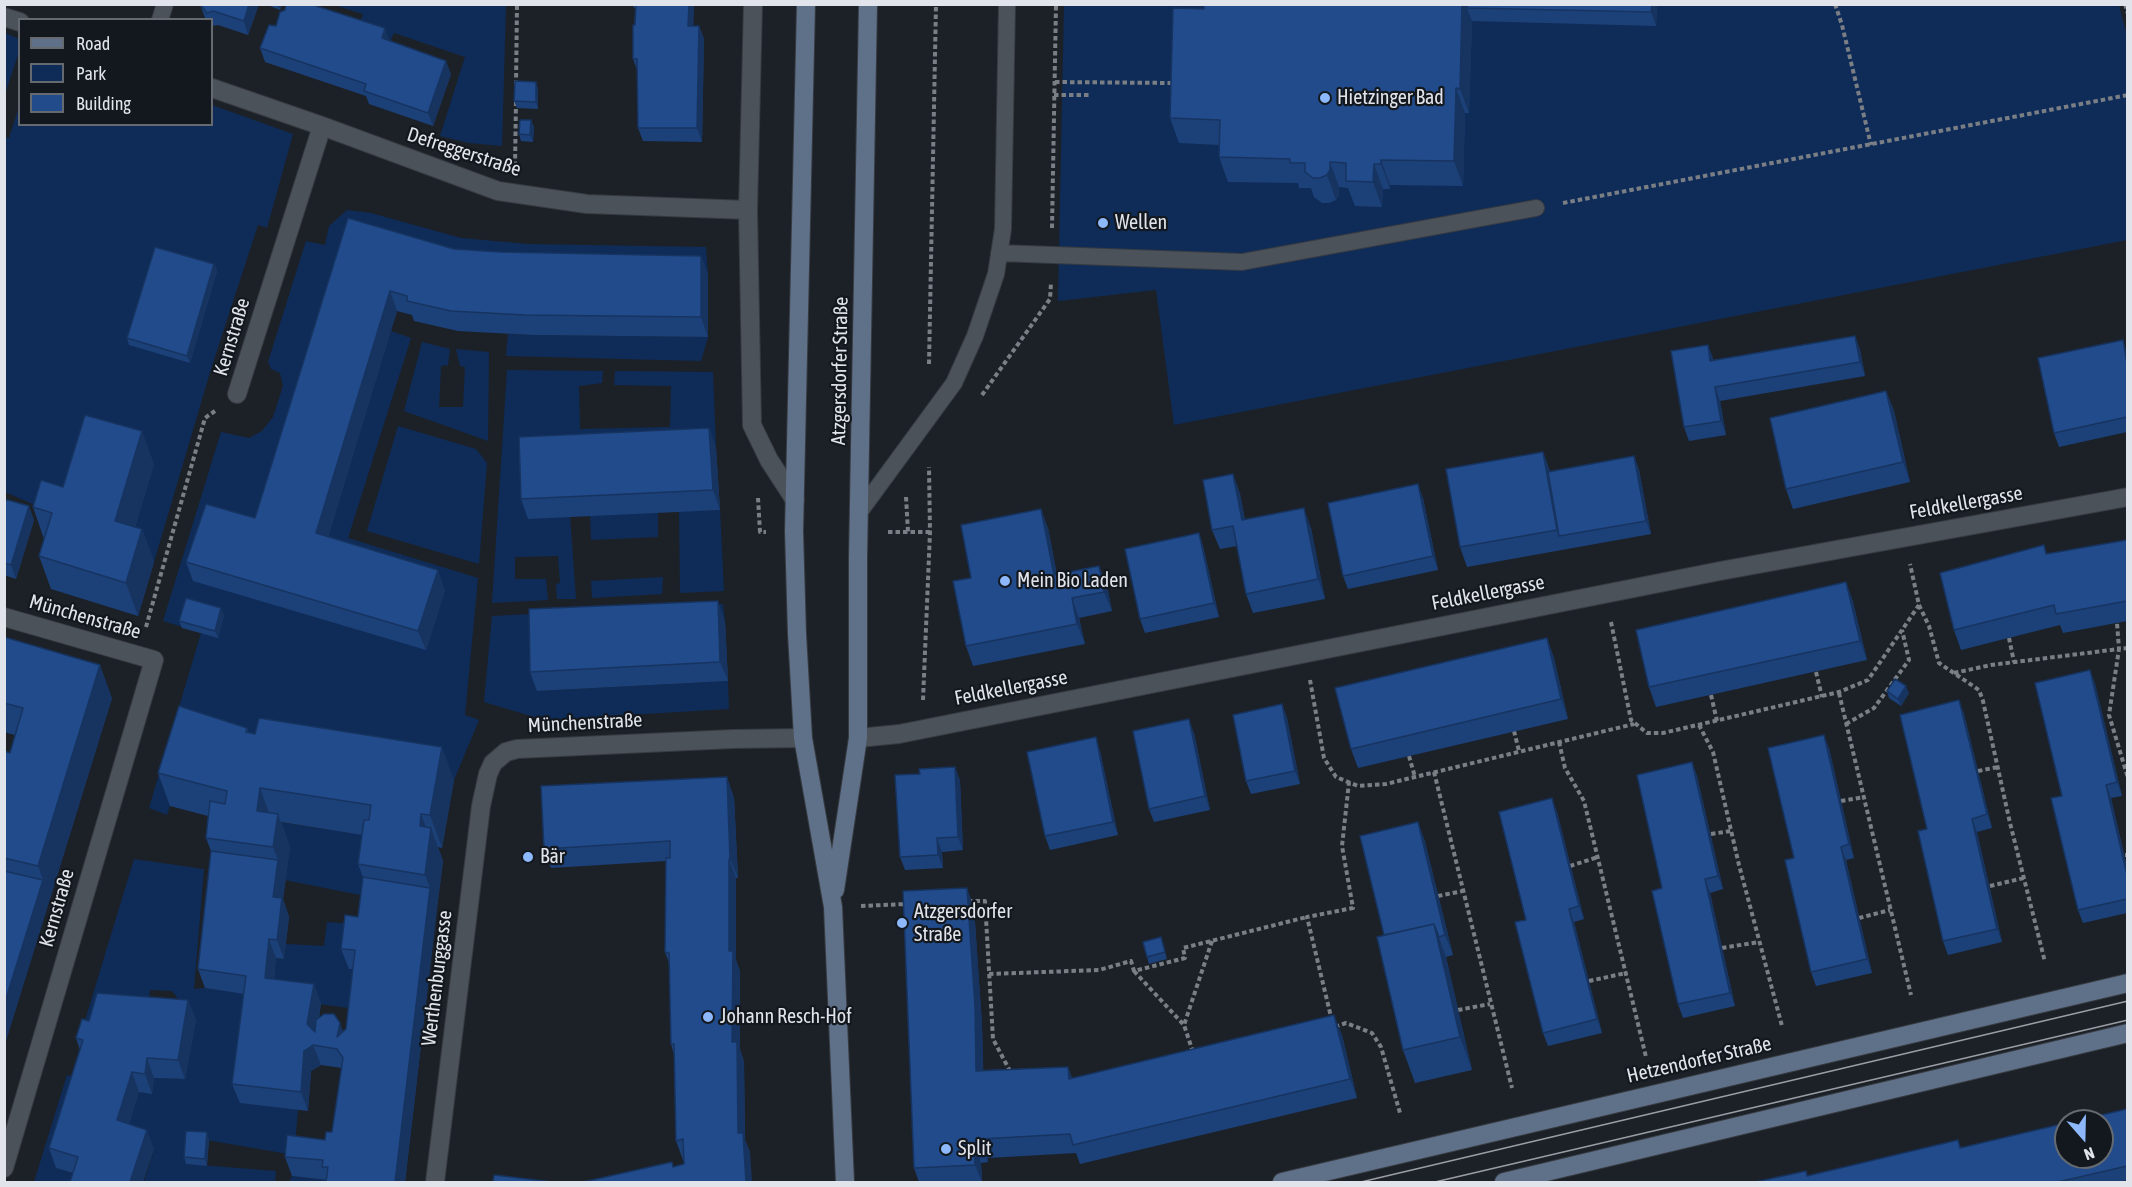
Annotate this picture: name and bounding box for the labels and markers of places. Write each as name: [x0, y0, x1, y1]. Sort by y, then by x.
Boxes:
place label: Hietzinger Bad: [1337, 86, 1444, 110]
marker: Hietzinger Bad: [1318, 91, 1332, 105]
place label: Wellen: [1115, 211, 1167, 235]
marker: Wellen: [1096, 216, 1110, 230]
place label: Mein Bio Laden: [1017, 569, 1128, 593]
marker: Mein Bio Laden: [998, 574, 1012, 588]
place label: Bär: [540, 845, 565, 869]
marker: Bär: [521, 850, 535, 864]
place label: Atzgersdorfer Straße: [914, 900, 1012, 947]
marker: Atzgersdorfer Straße: [895, 916, 909, 930]
place label: Johann Resch-Hof: [720, 1005, 852, 1029]
marker: Johann Resch-Hof: [701, 1010, 715, 1024]
place label: Split: [958, 1137, 992, 1161]
marker: Split: [939, 1142, 953, 1156]

